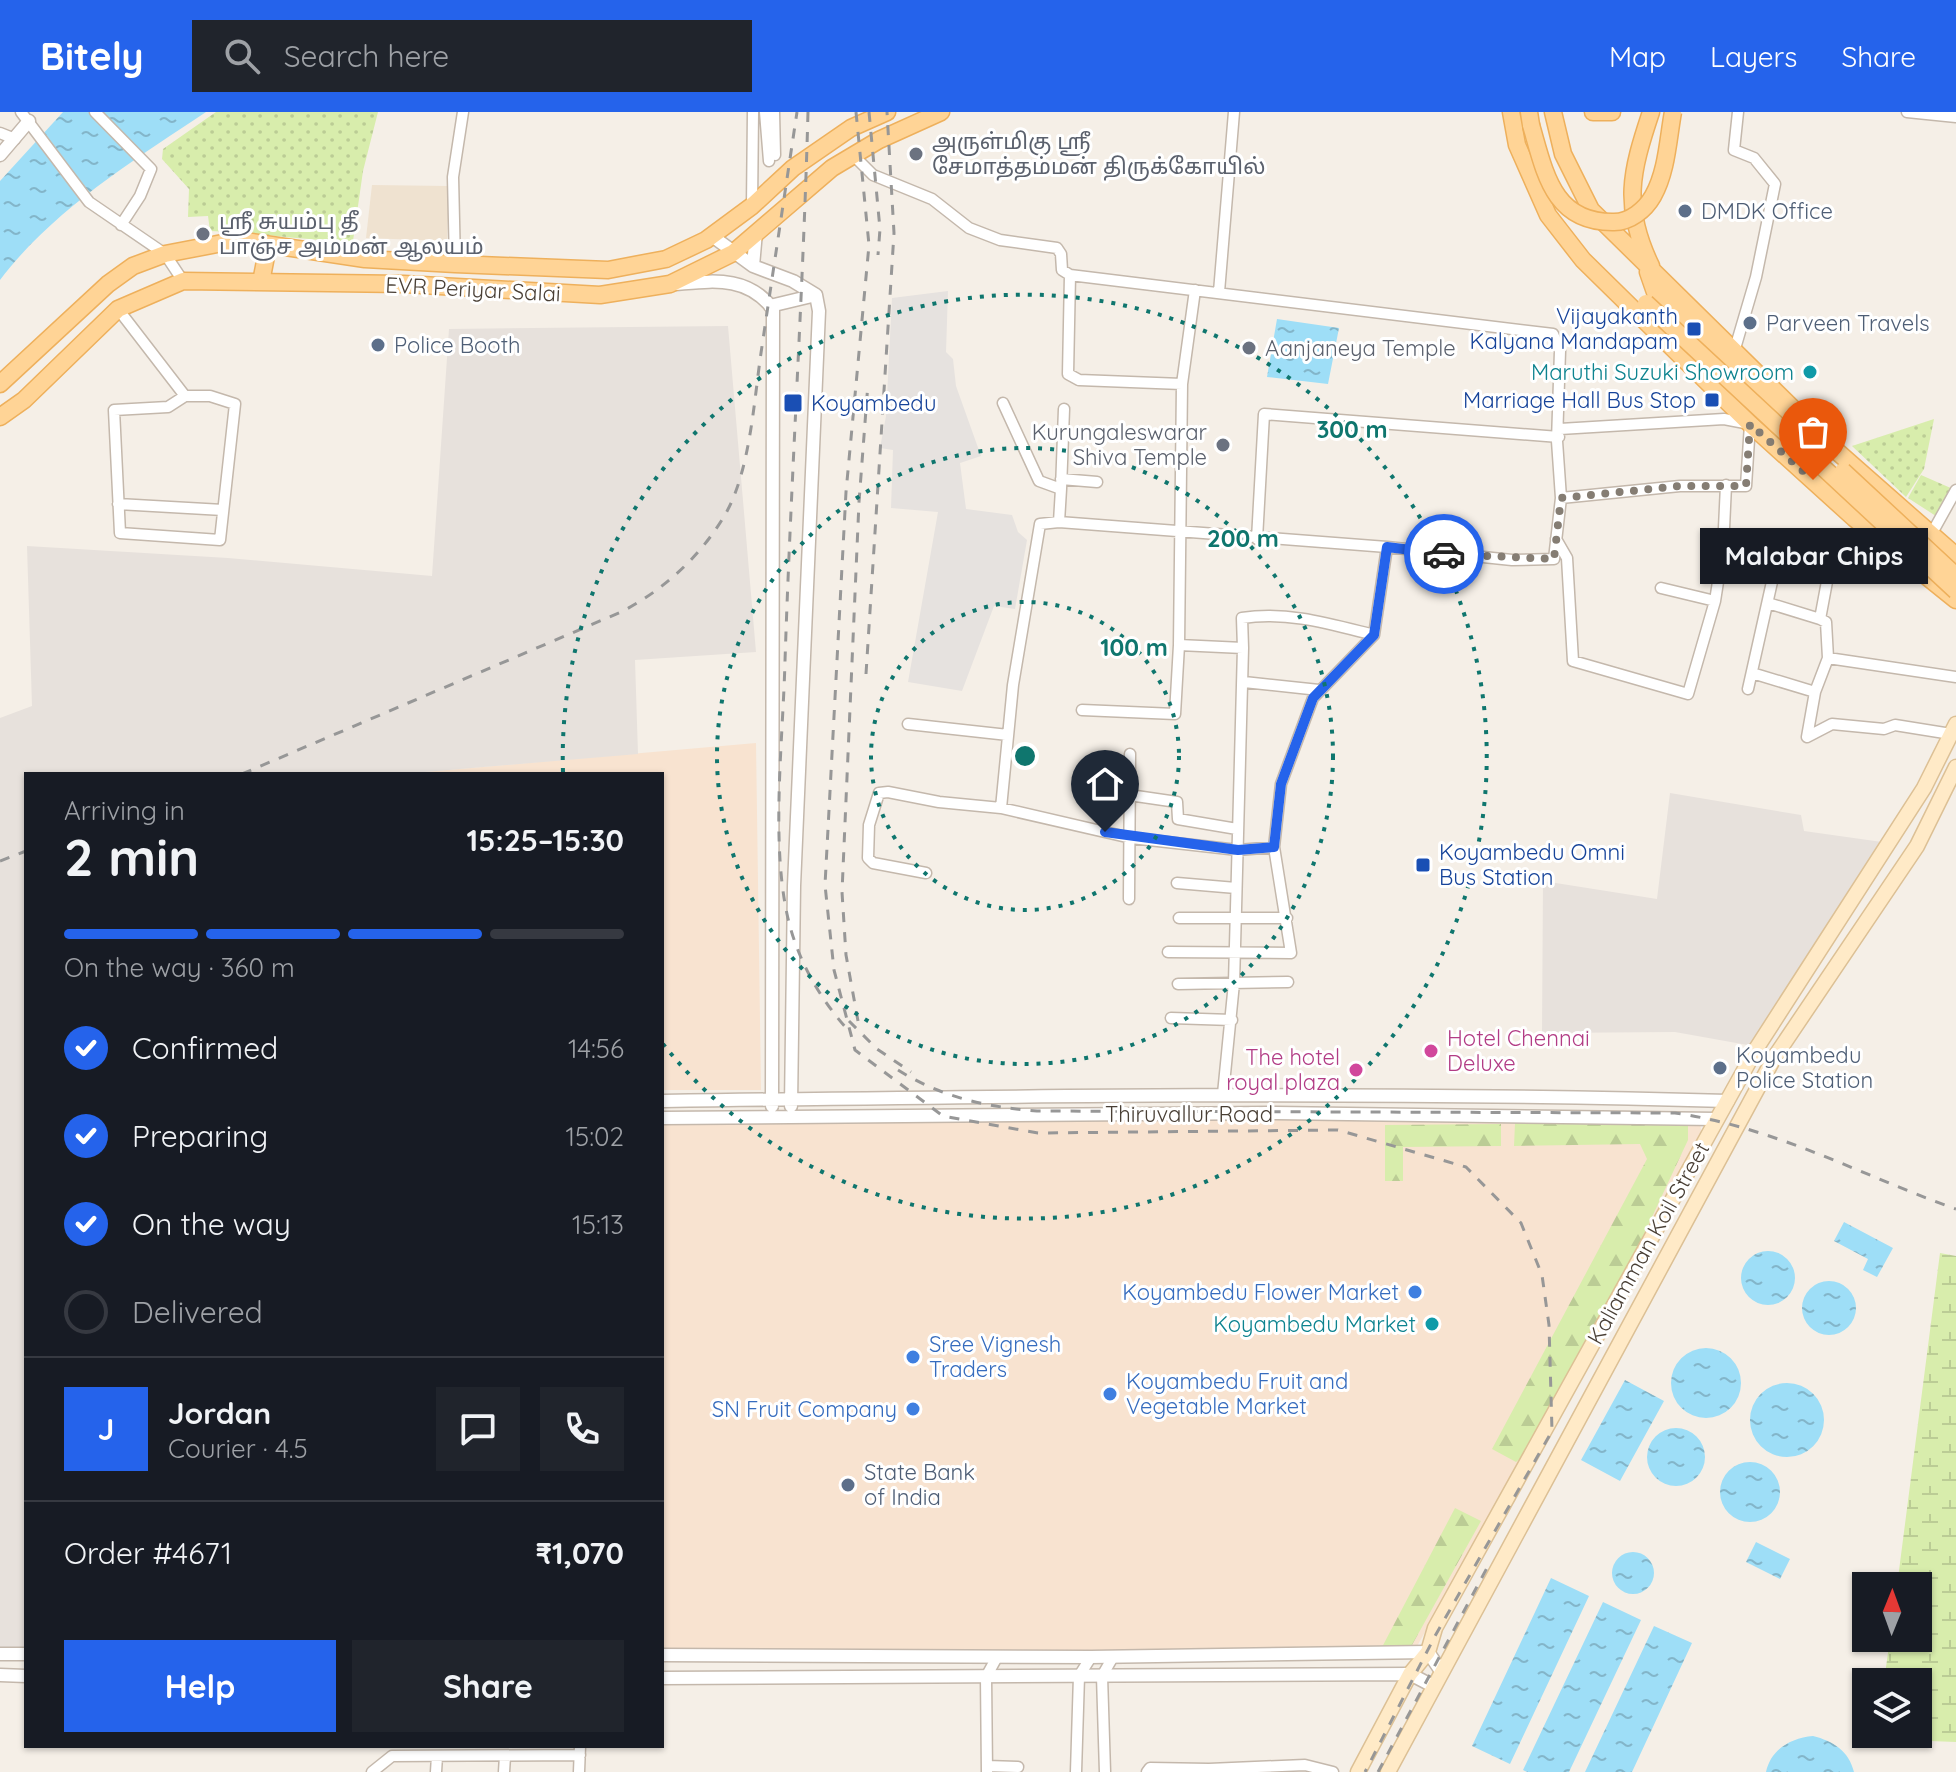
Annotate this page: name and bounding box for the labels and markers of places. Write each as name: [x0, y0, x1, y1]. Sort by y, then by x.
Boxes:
place label: அருள்மிகு ஸ்ரீ சேமாத்தம்மன் திருக்கோயில்: [932, 127, 1265, 181]
marker: அருள்மிகு ஸ்ரீ சேமாத்தம்மன் திருக்கோயில்: [907, 145, 925, 163]
place label: DMDK Office: [1701, 197, 1833, 225]
marker: DMDK Office: [1676, 202, 1694, 220]
place label: ஶ்ரீ சுயம்பு தீ பாஞ்ச அம்மன் ஆலயம்: [219, 207, 484, 262]
marker: ஶ்ரீ சுயம்பு தீ பாஞ்ச அம்மன் ஆலயம்: [194, 225, 212, 243]
place label: Vijayakanth Kalyana Mandapam: [1470, 302, 1678, 355]
place label: Parveen Travels: [1766, 309, 1930, 337]
marker: Parveen Travels: [1741, 314, 1759, 332]
marker: Vijayakanth Kalyana Mandapam: [1685, 320, 1703, 338]
place label: Police Booth: [394, 331, 521, 359]
place label: Aanjaneya Temple: [1265, 334, 1456, 362]
marker: Police Booth: [369, 336, 387, 354]
marker: Aanjaneya Temple: [1240, 339, 1258, 357]
place label: Maruthi Suzuki Showroom: [1531, 358, 1794, 386]
marker: Maruthi Suzuki Showroom: [1801, 363, 1819, 381]
place label: Marriage Hall Bus Stop: [1463, 386, 1696, 414]
place label: Koyambedu: [811, 389, 937, 417]
marker: Marriage Hall Bus Stop: [1703, 391, 1721, 409]
marker: Koyambedu: [782, 392, 804, 414]
pin: [1779, 398, 1847, 480]
place label: Kurungaleswarar Shiva Temple: [1032, 418, 1208, 471]
marker: Kurungaleswarar Shiva Temple: [1214, 436, 1232, 454]
callout: Malabar Chips: [1699, 528, 1927, 584]
centre of rings: [1011, 742, 1039, 770]
pin: [1071, 750, 1139, 832]
place label: Koyambedu Omni Bus Station: [1439, 838, 1625, 891]
marker: Koyambedu Omni Bus Station: [1414, 856, 1432, 874]
place label: Hotel Chennai Deluxe: [1447, 1024, 1590, 1077]
place label: Koyambedu Police Station: [1736, 1041, 1873, 1094]
marker: Hotel Chennai Deluxe: [1422, 1042, 1440, 1060]
place label: The hotel royal plaza: [1226, 1043, 1340, 1096]
marker: Koyambedu Police Station: [1711, 1059, 1729, 1077]
marker: The hotel royal plaza: [1347, 1061, 1365, 1079]
place label: Koyambedu Flower Market: [1122, 1278, 1399, 1306]
marker: Koyambedu Flower Market: [1406, 1283, 1424, 1301]
place label: Koyambedu Market: [1213, 1310, 1416, 1338]
marker: Koyambedu Market: [1423, 1315, 1441, 1333]
place label: Sree Vignesh Traders: [929, 1330, 1061, 1383]
marker: Sree Vignesh Traders: [904, 1348, 922, 1366]
place label: Koyambedu Fruit and Vegetable Market: [1126, 1367, 1348, 1420]
marker: Koyambedu Fruit and Vegetable Market: [1101, 1385, 1119, 1403]
place label: SN Fruit Company: [712, 1395, 897, 1423]
marker: SN Fruit Company: [904, 1400, 922, 1418]
place label: State Bank of India: [864, 1458, 975, 1511]
marker: State Bank of India: [839, 1476, 857, 1494]

